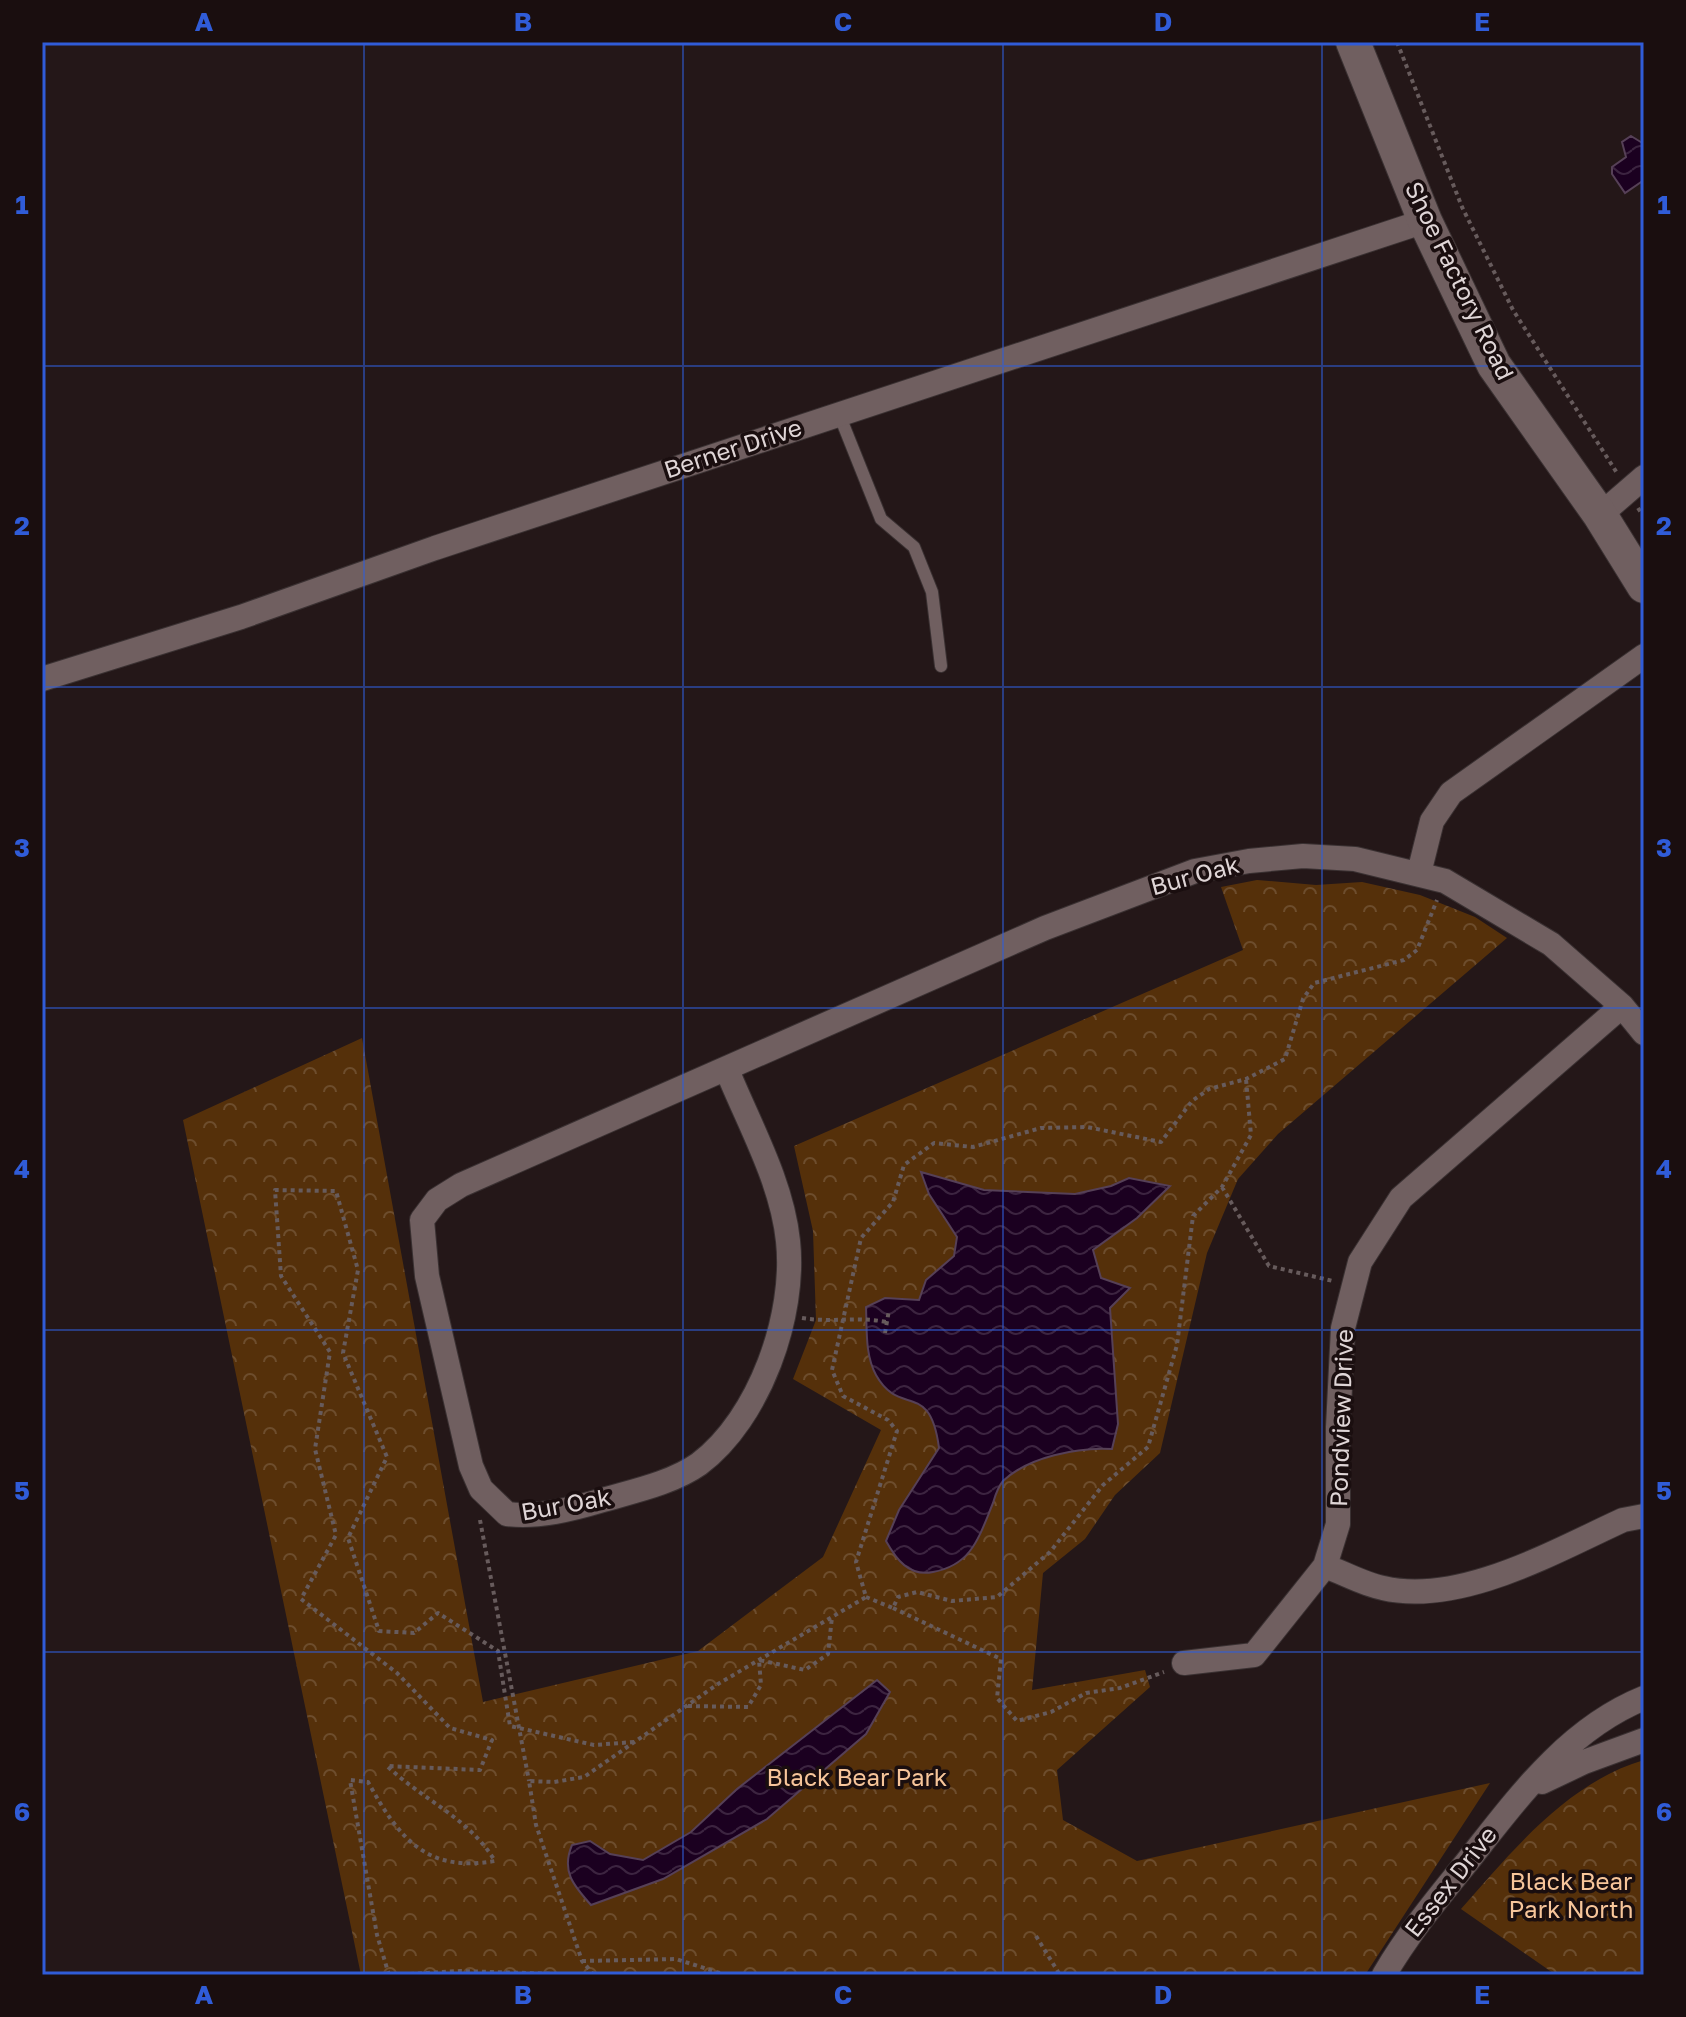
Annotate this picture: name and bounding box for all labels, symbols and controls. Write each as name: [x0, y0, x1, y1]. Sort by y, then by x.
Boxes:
text: A: [195, 6, 214, 37]
text: B: [514, 6, 532, 37]
text: C: [834, 6, 852, 37]
text: D: [1154, 6, 1172, 37]
text: E: [1474, 6, 1490, 37]
street label: Shoe Factory Road: [1400, 176, 1521, 384]
text: 1: [15, 189, 29, 220]
text: 1: [1657, 189, 1671, 220]
street label: Berner Drive: [660, 412, 805, 483]
text: 2: [14, 510, 30, 541]
text: 2: [1656, 510, 1672, 541]
text: 3: [14, 832, 30, 863]
text: 3: [1656, 832, 1672, 863]
street label: Bur Oak: [1147, 849, 1242, 900]
text: 4: [14, 1153, 30, 1184]
text: 4: [1656, 1153, 1672, 1184]
street label: Pondview Drive: [1323, 1329, 1358, 1507]
text: 5: [14, 1475, 30, 1506]
text: 5: [1656, 1475, 1672, 1506]
street label: Bur Oak: [518, 1481, 613, 1526]
park label: Black Bear Park: [767, 1762, 947, 1791]
text: 6: [14, 1796, 30, 1827]
text: 6: [1656, 1796, 1672, 1827]
street label: Essex Drive: [1398, 1820, 1502, 1942]
park label: Black Bear Park North: [1509, 1866, 1633, 1923]
text: A: [195, 1979, 214, 2010]
text: B: [514, 1979, 532, 2010]
text: C: [834, 1979, 852, 2010]
text: D: [1154, 1979, 1172, 2010]
text: E: [1474, 1979, 1490, 2010]

